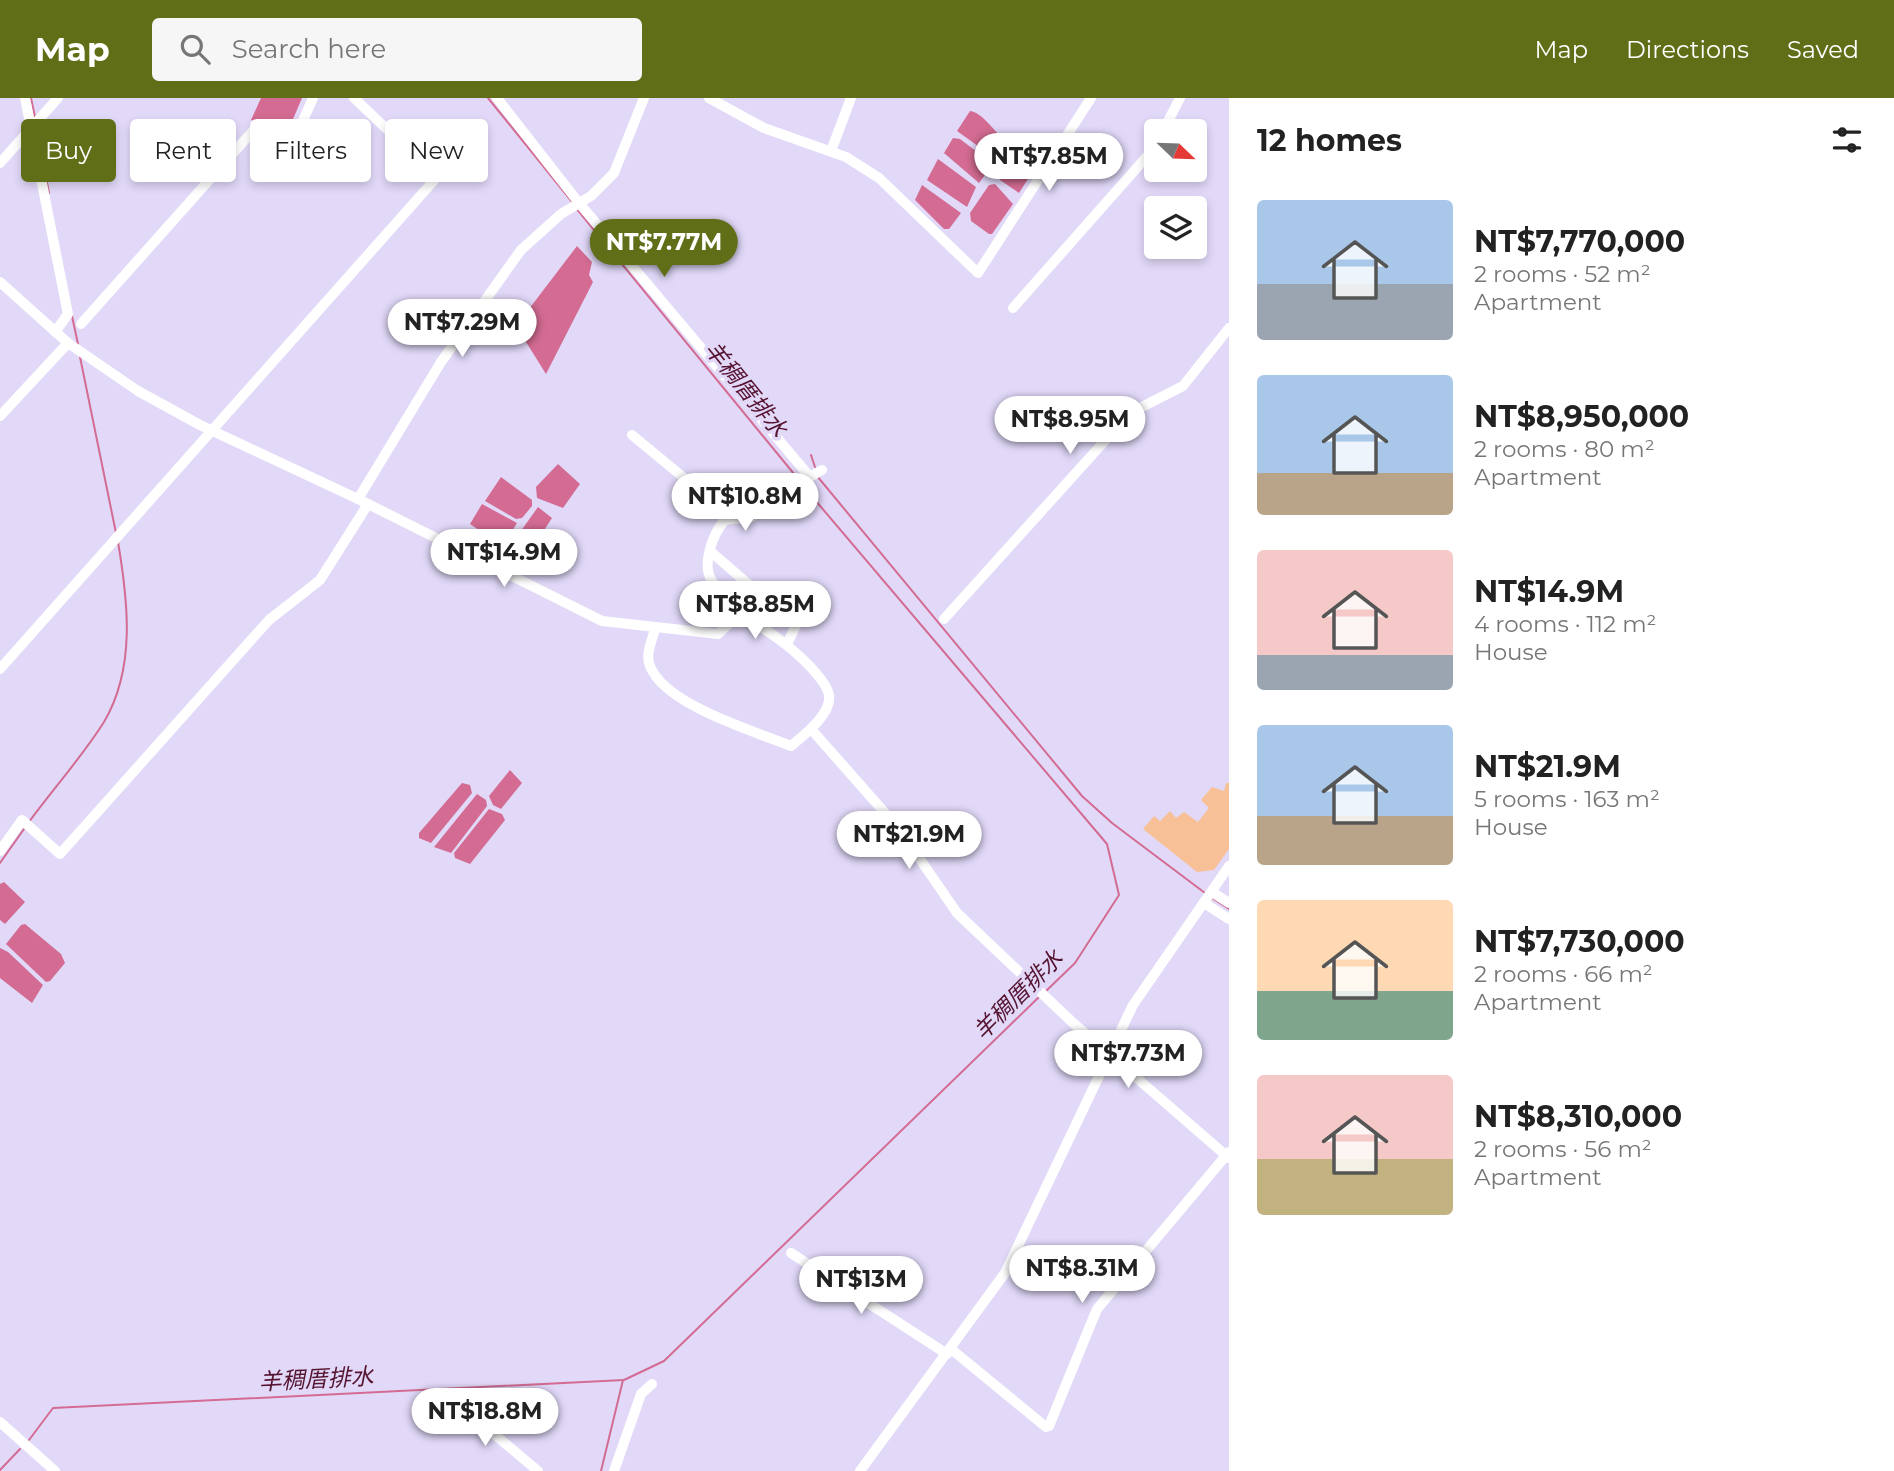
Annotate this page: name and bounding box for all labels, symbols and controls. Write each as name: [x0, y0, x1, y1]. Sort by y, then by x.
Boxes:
search box: [152, 18, 642, 81]
text: Map: [35, 29, 110, 69]
icon: search: [176, 30, 214, 68]
text: Search here: [232, 33, 386, 65]
text: Map: [1535, 35, 1588, 64]
text: Directions: [1626, 35, 1749, 64]
text: Saved: [1787, 35, 1859, 64]
chip: Buy: [21, 119, 116, 182]
chip: Rent: [130, 119, 236, 182]
chip: Filters: [250, 119, 371, 182]
chip: New: [385, 119, 488, 182]
north arrow: [1144, 119, 1208, 182]
map controls: [1144, 119, 1207, 259]
icon: filters: [1828, 121, 1866, 159]
text: 12 homes: [1257, 122, 1402, 159]
pin: NT$7.85M: [977, 134, 1121, 193]
text: NT$7.85M: [990, 142, 1108, 170]
button: layers: [1144, 196, 1207, 259]
pin: NT$7.77M: [592, 220, 736, 279]
text: NT$7,770,000: [1474, 223, 1685, 260]
text: NT$7.77M: [606, 228, 722, 256]
icon: home: [1313, 228, 1397, 312]
text: 2 rooms · 52 m²: [1474, 260, 1651, 288]
text: Apartment: [1474, 288, 1602, 316]
pin: NT$7.29M: [390, 300, 534, 359]
text: NT$7.29M: [404, 308, 520, 336]
water label: 羊稠厝排水: [699, 336, 794, 443]
pin: NT$8.95M: [998, 396, 1142, 456]
text: NT$8,950,000: [1474, 398, 1689, 435]
icon: home: [1313, 403, 1397, 487]
text: NT$8.95M: [1010, 405, 1130, 433]
text: 2 rooms · 80 m²: [1474, 435, 1655, 463]
text: Apartment: [1474, 463, 1602, 491]
pin: NT$10.8M: [673, 474, 817, 533]
text: NT$10.8M: [688, 482, 802, 510]
pin: NT$14.9M: [432, 530, 576, 589]
text: NT$14.9M: [446, 538, 562, 566]
text: NT$14.9M: [1474, 573, 1624, 610]
icon: home: [1313, 578, 1397, 662]
pin: NT$8.85M: [683, 582, 827, 641]
text: NT$8.85M: [695, 590, 815, 618]
text: 4 rooms · 112 m²: [1474, 610, 1656, 638]
text: House: [1474, 638, 1548, 666]
text: NT$21.9M: [1474, 748, 1621, 785]
icon: home: [1313, 753, 1397, 837]
text: 5 rooms · 163 m²: [1474, 785, 1660, 813]
pin: NT$21.9M: [837, 812, 981, 871]
text: House: [1474, 813, 1548, 841]
text: NT$21.9M: [853, 820, 965, 848]
text: NT$7,730,000: [1474, 923, 1685, 960]
icon: home: [1313, 928, 1397, 1012]
water label: 羊稠厝排水: [967, 944, 1069, 1046]
text: 2 rooms · 66 m²: [1474, 960, 1653, 988]
text: Apartment: [1474, 988, 1602, 1016]
pin: NT$7.73M: [1056, 1030, 1200, 1090]
text: NT$7.73M: [1070, 1039, 1186, 1067]
text: NT$8,310,000: [1474, 1098, 1682, 1135]
icon: home: [1313, 1103, 1397, 1187]
text: 2 rooms · 56 m²: [1474, 1135, 1652, 1163]
text: Apartment: [1474, 1163, 1602, 1191]
pin: NT$8.31M: [1010, 1246, 1154, 1305]
text: NT$8.31M: [1025, 1254, 1139, 1282]
pin: NT$13M: [804, 1256, 918, 1316]
text: NT$13M: [815, 1265, 907, 1293]
water label: 羊稠厝排水: [258, 1362, 375, 1396]
pin: NT$18.8M: [413, 1388, 557, 1448]
text: NT$18.8M: [428, 1397, 542, 1425]

